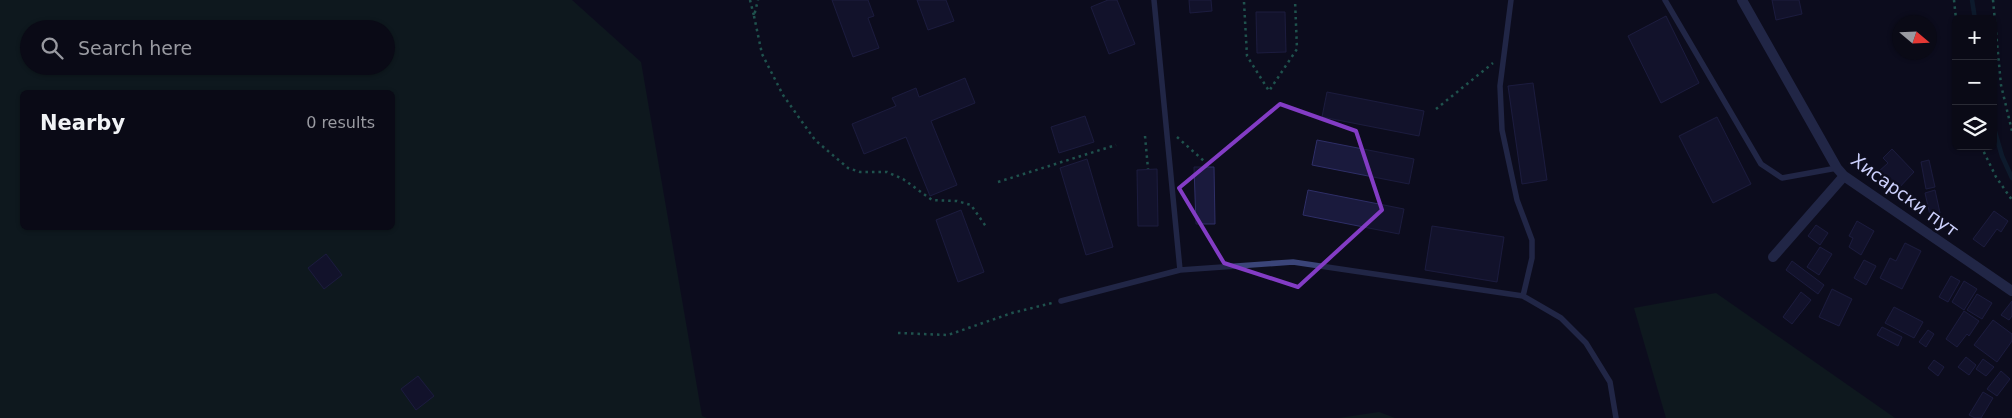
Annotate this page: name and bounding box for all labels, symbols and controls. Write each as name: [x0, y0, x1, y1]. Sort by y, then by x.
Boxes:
north arrow: [1892, 15, 1937, 60]
map controls: [1952, 15, 1997, 150]
button: +: [1952, 15, 1997, 60]
search box: [20, 20, 395, 75]
icon: search: [38, 34, 66, 62]
text: Search here: [78, 37, 192, 59]
button: −: [1952, 60, 1997, 105]
button: layers: [1952, 105, 1997, 150]
text: Nearby: [40, 111, 125, 135]
text: 0 results: [306, 113, 375, 132]
street label: Хисарски пут: [1847, 149, 1963, 241]

